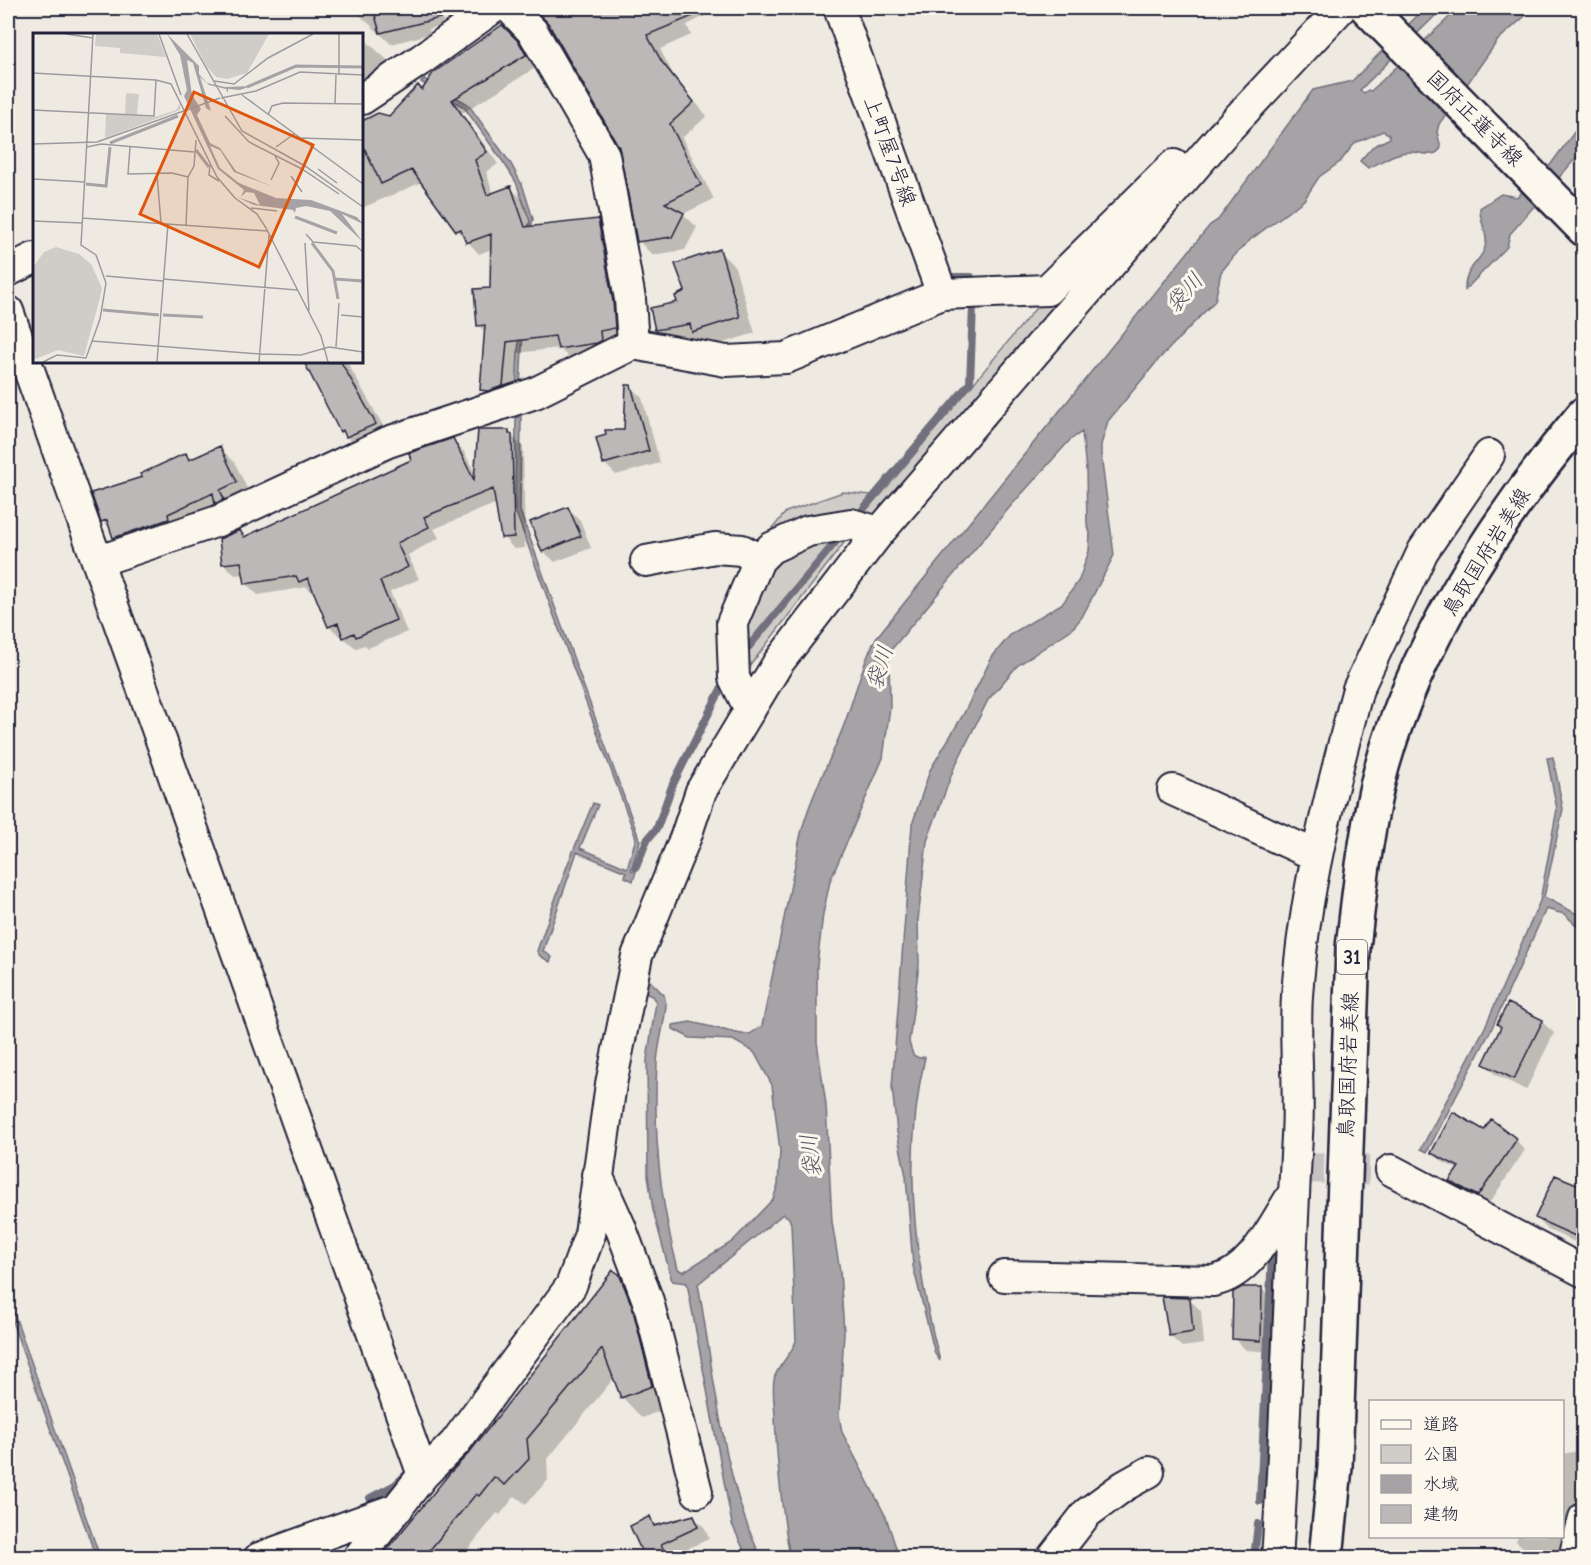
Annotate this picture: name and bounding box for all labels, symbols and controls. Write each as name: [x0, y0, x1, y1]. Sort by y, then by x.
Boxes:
inset map: [33, 33, 363, 363]
street label: 国府正蓮寺線: [1422, 65, 1528, 171]
street label: 上町屋7号線: [859, 93, 921, 209]
water label: 袋川: [1161, 268, 1209, 318]
street label: 鳥取国府岩美線: [1437, 483, 1535, 621]
water label: 袋川: [861, 642, 899, 692]
road number: 31: [1337, 940, 1367, 974]
street label: 鳥取国府岩美線: [1333, 991, 1363, 1139]
water label: 袋川: [795, 1132, 827, 1179]
legend: [1369, 1400, 1564, 1538]
text: 道路: [1423, 1414, 1459, 1435]
text: 公園: [1423, 1444, 1459, 1465]
text: 水域: [1423, 1474, 1459, 1495]
text: 建物: [1423, 1504, 1459, 1525]

